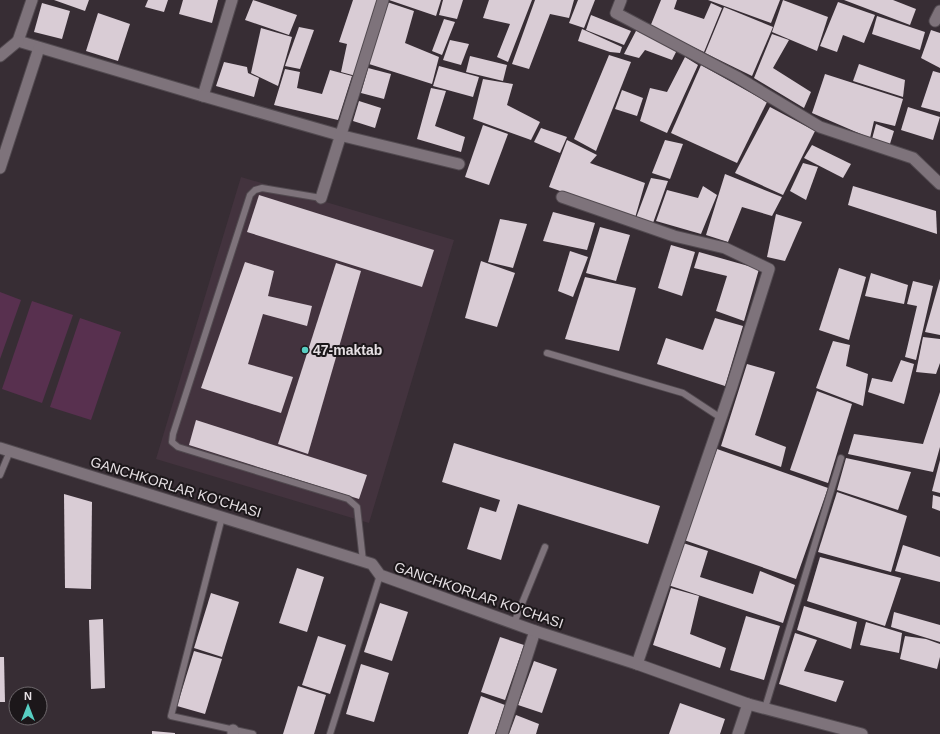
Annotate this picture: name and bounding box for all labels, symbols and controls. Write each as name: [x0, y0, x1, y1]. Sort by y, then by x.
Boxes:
place label: 47-maktab: [313, 342, 382, 358]
marker: 47-maktab: [300, 345, 310, 355]
street label: GANCHKORLAR KO'CHASI: [89, 453, 263, 521]
street label: GANCHKORLAR KO'CHASI: [392, 559, 566, 631]
north arrow: [8, 686, 48, 726]
text: N: [24, 690, 32, 702]

